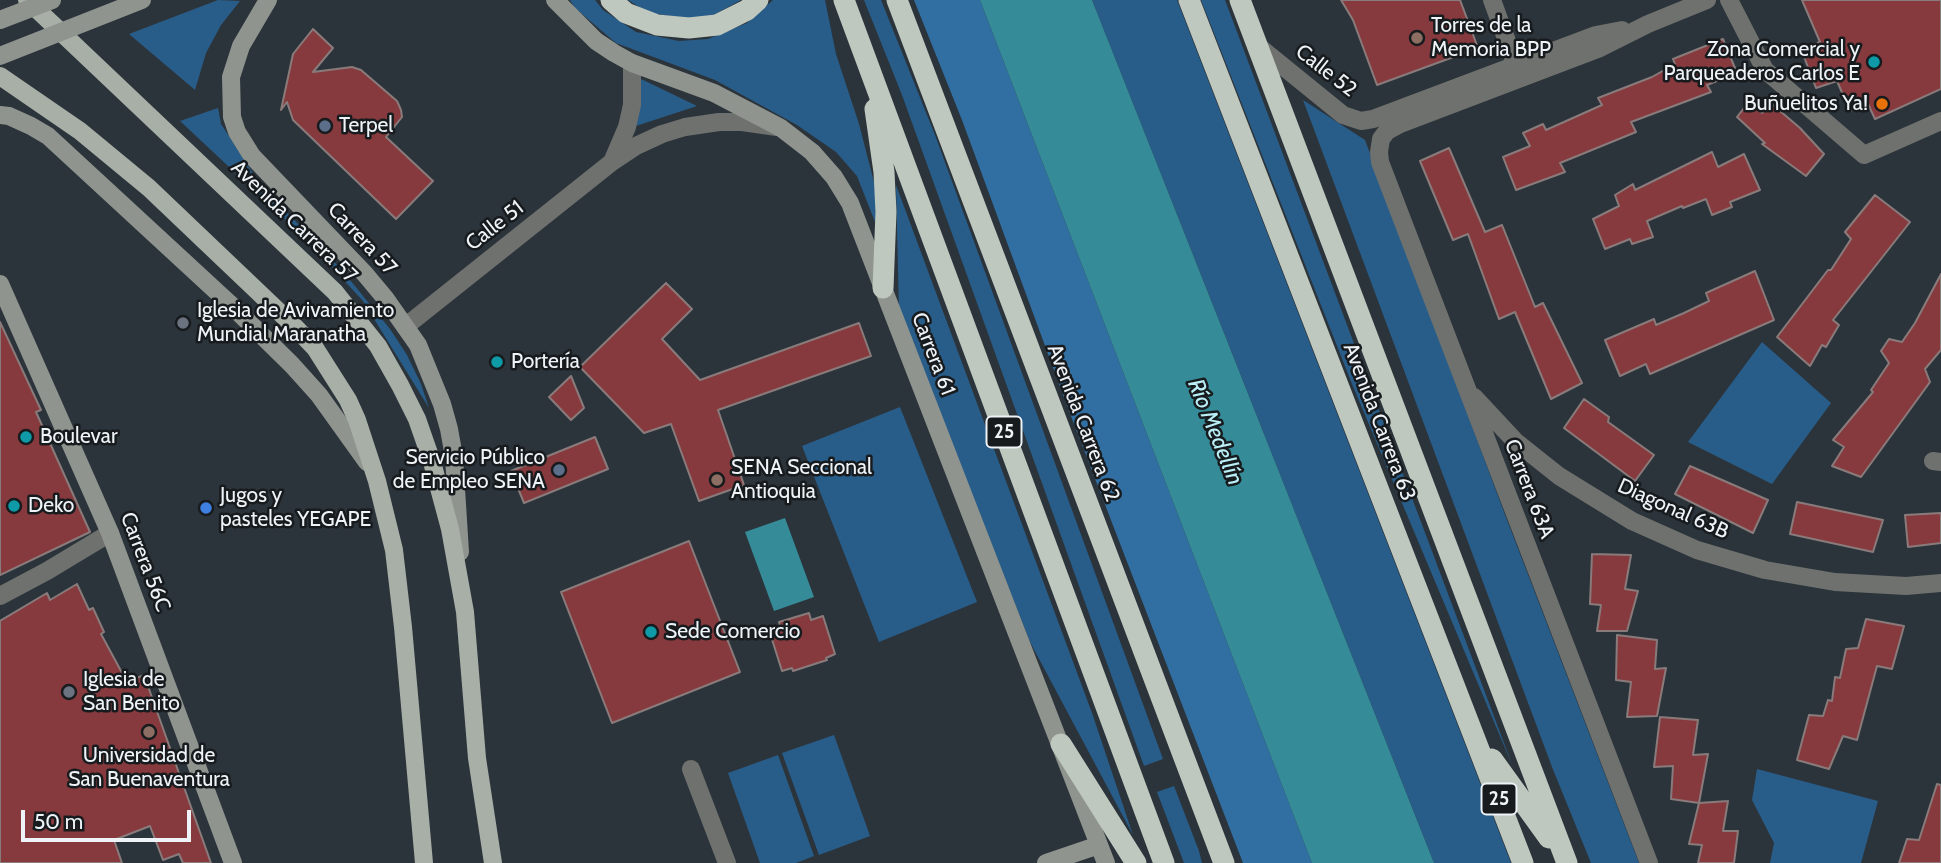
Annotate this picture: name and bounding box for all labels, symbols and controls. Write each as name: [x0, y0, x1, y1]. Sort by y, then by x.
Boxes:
place label: Torres de la Memoria BPP: [1431, 13, 1551, 63]
marker: Torres de la Memoria BPP: [1409, 30, 1425, 46]
place label: Zona Comercial y Parqueaderos Carlos E: [1663, 37, 1860, 87]
street label: Calle 52: [1290, 39, 1362, 103]
marker: Zona Comercial y Parqueaderos Carlos E: [1866, 54, 1882, 70]
place label: Buñuelitos Ya!: [1744, 91, 1868, 117]
marker: Buñuelitos Ya!: [1874, 96, 1890, 112]
place label: Terpel: [339, 113, 393, 139]
marker: Terpel: [317, 118, 333, 134]
street label: Avenida Carrera 57: [226, 155, 362, 289]
street label: Calle 51: [461, 196, 529, 256]
street label: Carrera 57: [322, 198, 402, 280]
place label: Iglesia de Avivamiento Mundial Maranatha: [197, 298, 394, 348]
street label: Carrera 61: [906, 309, 960, 399]
marker: Iglesia de Avivamiento Mundial Maranatha: [175, 315, 191, 331]
street label: Avenida Carrera 63: [1337, 339, 1421, 505]
street label: Avenida Carrera 62: [1041, 341, 1125, 505]
place label: Portería: [511, 349, 580, 375]
marker: Portería: [489, 354, 505, 370]
water label: Río Medellín: [1181, 375, 1249, 489]
road number: 25: [986, 416, 1021, 448]
place label: Boulevar: [40, 424, 118, 450]
marker: Boulevar: [18, 429, 34, 445]
street label: Carrera 63A: [1499, 436, 1559, 542]
place label: Servicio Público de Empleo SENA: [393, 445, 545, 495]
place label: SENA Seccional Antioquia: [731, 455, 872, 505]
marker: Servicio Público de Empleo SENA: [551, 462, 567, 478]
marker: SENA Seccional Antioquia: [709, 472, 725, 488]
street label: Diagonal 63B: [1614, 473, 1732, 545]
place label: Jugos y pasteles YEGAPE: [220, 483, 371, 533]
place label: Deko: [28, 493, 74, 519]
marker: Deko: [6, 498, 22, 514]
marker: Jugos y pasteles YEGAPE: [198, 500, 214, 516]
street label: Carrera 56C: [115, 509, 175, 615]
place label: Sede Comercio: [665, 619, 800, 645]
marker: Sede Comercio: [643, 624, 659, 640]
place label: Iglesia de San Benito: [83, 667, 180, 717]
marker: Iglesia de San Benito: [61, 684, 77, 700]
marker: Universidad de San Buenaventura: [141, 724, 157, 740]
place label: Universidad de San Buenaventura: [68, 743, 230, 793]
road number: 25: [1482, 784, 1516, 814]
scale bar: [24, 796, 194, 840]
text: 50 m: [34, 809, 83, 834]

